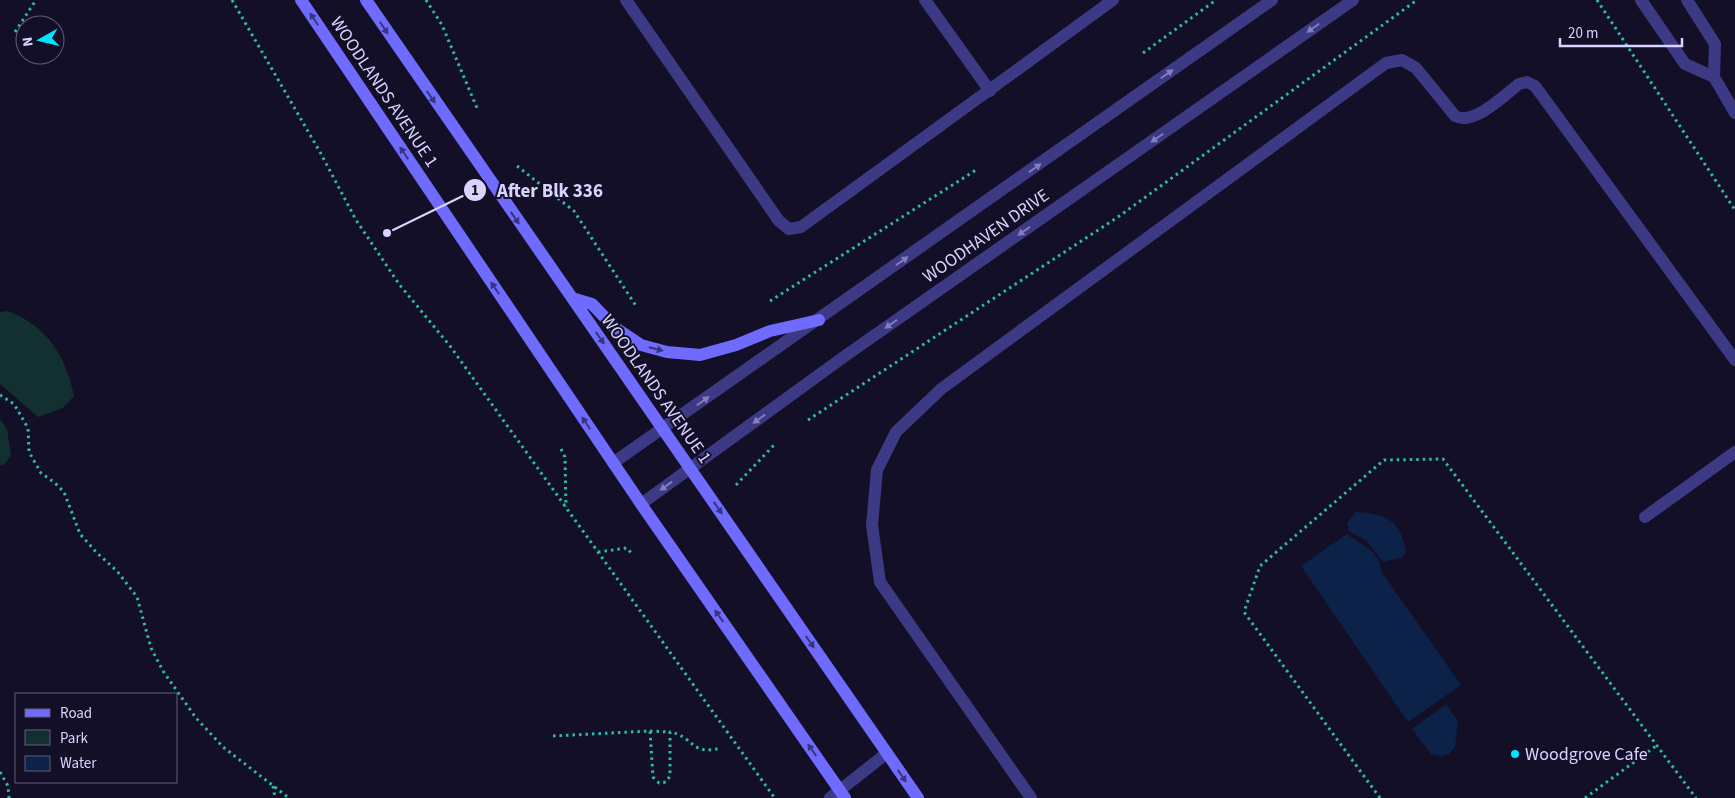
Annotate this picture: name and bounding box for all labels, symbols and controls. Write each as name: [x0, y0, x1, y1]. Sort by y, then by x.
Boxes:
one-way arrow: [309, 12, 318, 25]
street label: WOODLANDS AVENUE 1: [324, 12, 444, 172]
north arrow: [15, 15, 65, 65]
scale bar: [1560, 15, 1682, 47]
one-way arrow: [379, 22, 389, 35]
one-way arrow: [1307, 23, 1320, 33]
text: 20 m: [1568, 23, 1598, 44]
text: N: [18, 36, 39, 48]
one-way arrow: [1160, 69, 1174, 79]
one-way arrow: [426, 90, 436, 103]
one-way arrow: [1150, 133, 1164, 143]
one-way arrow: [399, 147, 409, 160]
one-way arrow: [1028, 163, 1041, 173]
callout: After Blk 336: [462, 173, 613, 207]
text: After Blk 336: [496, 178, 603, 205]
text: 1: [471, 180, 479, 201]
street label: WOODHAVEN DRIVE: [918, 183, 1054, 289]
one-way arrow: [510, 211, 520, 225]
one-way arrow: [1017, 226, 1031, 236]
one-way arrow: [895, 256, 908, 267]
one-way arrow: [490, 281, 500, 295]
street label: WOODLANDS AVENUE 1: [595, 309, 717, 469]
one-way arrow: [884, 319, 898, 329]
one-way arrow: [595, 331, 605, 345]
one-way arrow: [649, 345, 664, 353]
one-way arrow: [696, 396, 709, 406]
one-way arrow: [752, 414, 766, 424]
one-way arrow: [581, 416, 591, 430]
one-way arrow: [659, 481, 672, 491]
one-way arrow: [713, 502, 723, 515]
one-way arrow: [714, 609, 724, 623]
one-way arrow: [805, 635, 815, 649]
legend: [15, 693, 178, 783]
text: Road: [60, 703, 92, 724]
text: Park: [60, 728, 89, 749]
place label: Woodgrove Cafe: [1525, 742, 1648, 767]
one-way arrow: [807, 743, 817, 756]
marker: Woodgrove Cafe: [1509, 748, 1521, 760]
text: Water: [60, 753, 97, 774]
one-way arrow: [897, 769, 907, 783]

